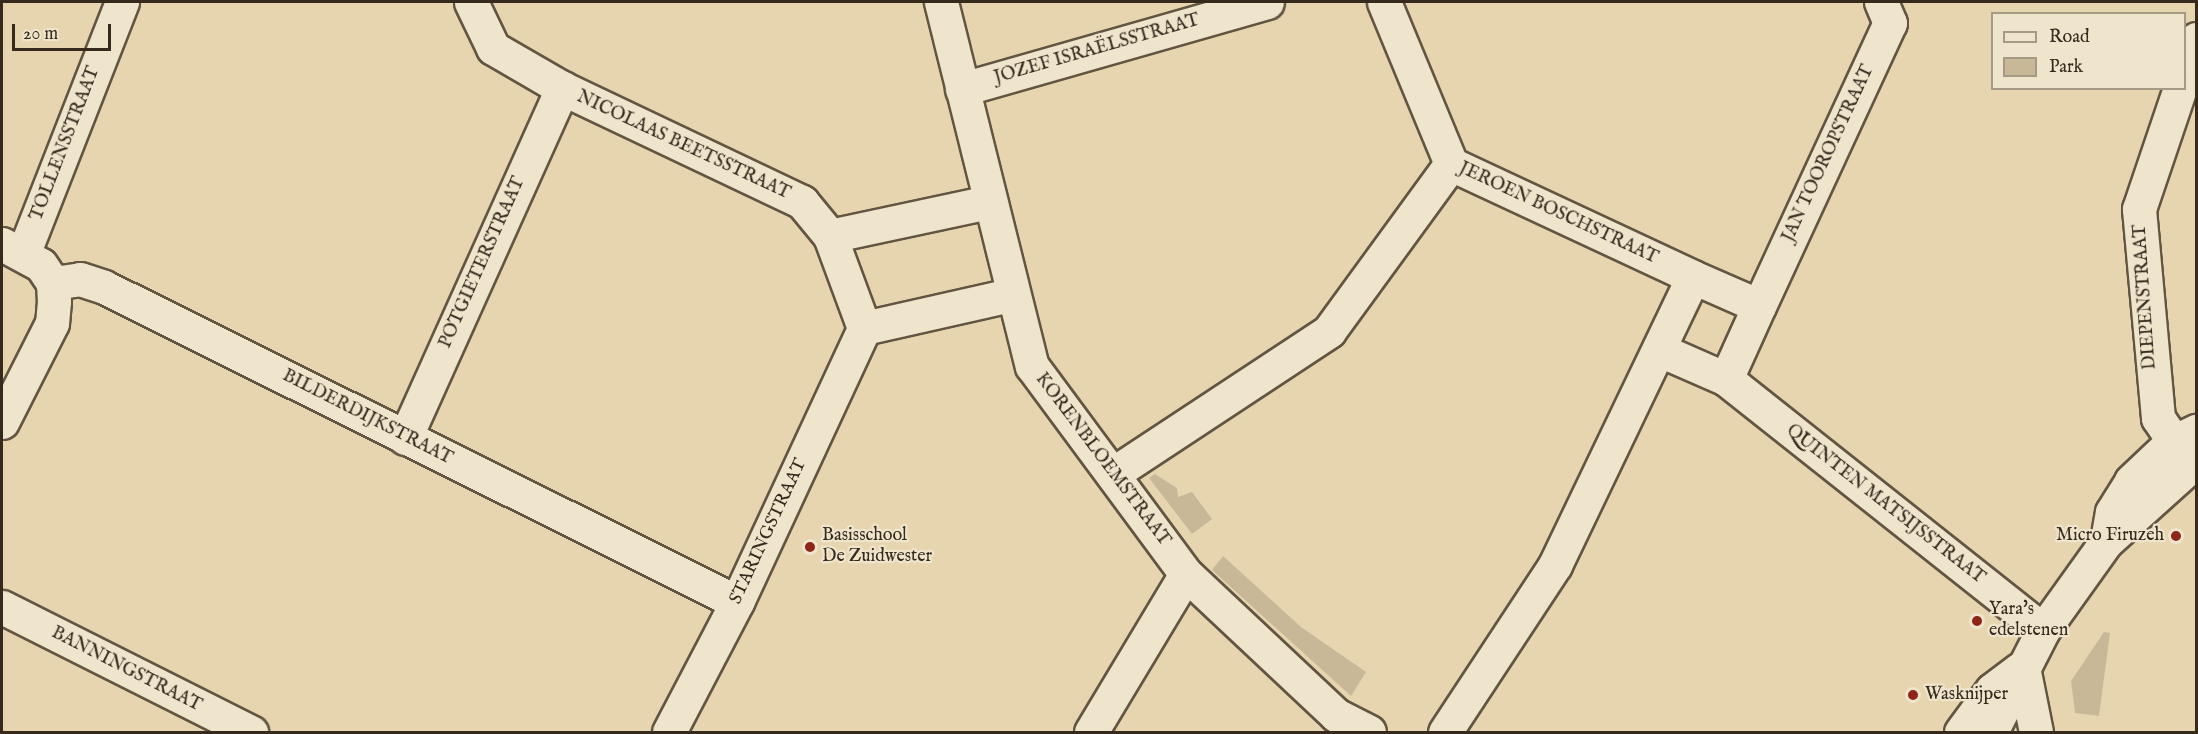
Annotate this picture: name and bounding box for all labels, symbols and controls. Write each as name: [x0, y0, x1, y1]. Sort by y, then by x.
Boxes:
street label: JOZEF ISRAËLSSTRAAT: [992, 10, 1202, 90]
scale bar: [15, 12, 114, 50]
legend: [1991, 12, 2186, 90]
text: 20 m: [23, 23, 58, 46]
text: Road: [2049, 26, 2090, 49]
text: Park: [2049, 56, 2083, 79]
street label: JAN TOOROPSTRAAT: [1779, 62, 1879, 246]
street label: TOLLENSSTRAAT: [27, 64, 105, 224]
street label: NICOLAAS BEETSSTRAAT: [573, 87, 793, 205]
street label: JEROEN BOSCHSTRAAT: [1455, 158, 1661, 270]
street label: POTGIETERSTRAAT: [436, 174, 530, 352]
street label: DIEPENSTRAAT: [2130, 224, 2162, 370]
street label: BILDERDIJKSTRAAT: [278, 366, 456, 470]
street label: KORENBLOEMSTRAAT: [1030, 369, 1174, 551]
street label: QUINTEN MATSIJSSTRAAT: [1781, 421, 1989, 589]
street label: STARINGSTRAAT: [726, 456, 812, 608]
place label: Micro Firuzeh: [2056, 525, 2164, 547]
place label: Basisschool De Zuidwester: [822, 526, 932, 568]
marker: Micro Firuzeh: [2169, 529, 2183, 543]
marker: Basisschool De Zuidwester: [803, 540, 817, 554]
place label: Yara's edelstenen: [1989, 600, 2068, 642]
marker: Yara's edelstenen: [1970, 614, 1984, 628]
street label: BANNINGSTRAAT: [47, 623, 205, 717]
place label: Wasknijper: [1925, 684, 2008, 706]
marker: Wasknijper: [1906, 688, 1920, 702]

